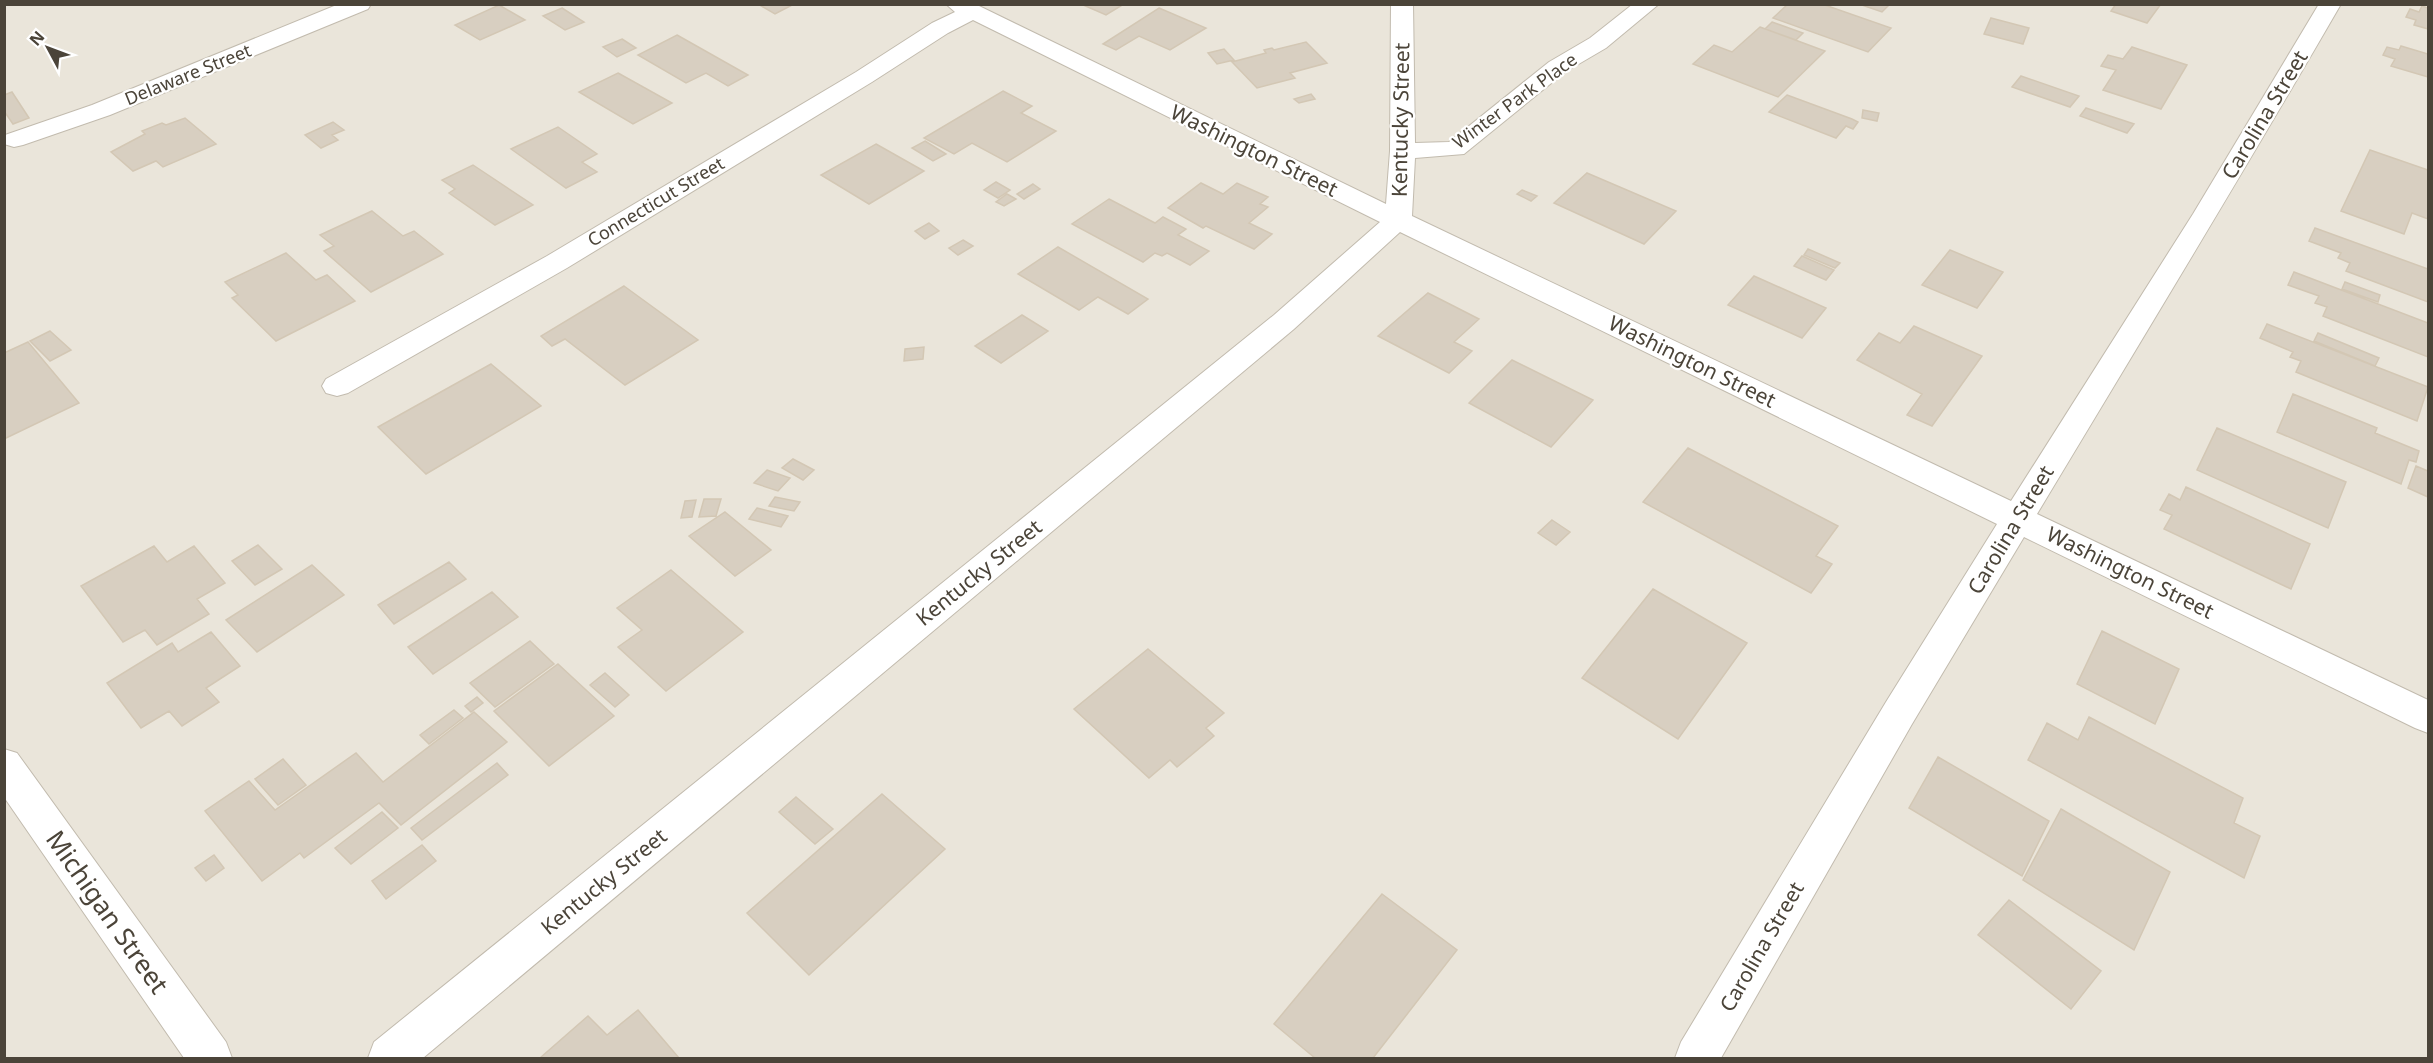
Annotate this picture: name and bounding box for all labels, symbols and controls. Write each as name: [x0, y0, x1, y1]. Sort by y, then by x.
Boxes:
north arrow: [18, 18, 78, 78]
text: N: [24, 26, 49, 50]
street label: Delaware Street: [121, 38, 255, 110]
street label: Kentucky Street: [1385, 42, 1415, 197]
street label: Carolina Street: [2215, 44, 2314, 184]
street label: Winter Park Place: [1447, 47, 1582, 154]
street label: Washington Street: [1166, 97, 1343, 203]
street label: Connecticut Street: [583, 151, 729, 252]
street label: Washington Street: [1604, 308, 1781, 414]
street label: Carolina Street: [1961, 459, 2060, 599]
street label: Kentucky Street: [910, 512, 1048, 632]
street label: Washington Street: [2042, 519, 2219, 625]
street label: Kentucky Street: [535, 821, 673, 941]
street label: Michigan Street: [38, 823, 177, 1000]
street label: Carolina Street: [1713, 876, 1810, 1017]

